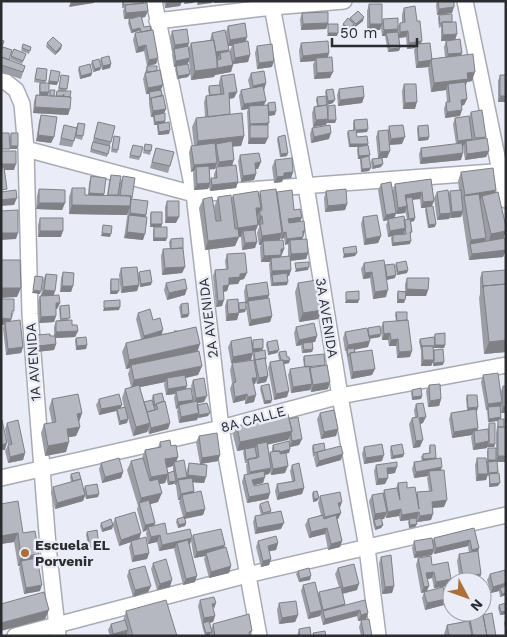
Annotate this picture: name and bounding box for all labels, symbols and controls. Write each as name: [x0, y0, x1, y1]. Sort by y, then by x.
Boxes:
scale bar: [332, 15, 417, 47]
text: 50 m: [340, 24, 377, 42]
street label: 2A AVENIDA: [195, 277, 221, 359]
street label: 3A AVENIDA: [313, 277, 341, 359]
street label: 1A AVENIDA: [22, 322, 44, 402]
street label: 8A CALLE: [219, 403, 287, 435]
place label: Escuela EL Porvenir: [35, 537, 110, 569]
marker: Escuela EL Porvenir: [19, 547, 31, 559]
north arrow: [442, 572, 492, 622]
text: N: [467, 596, 486, 615]

